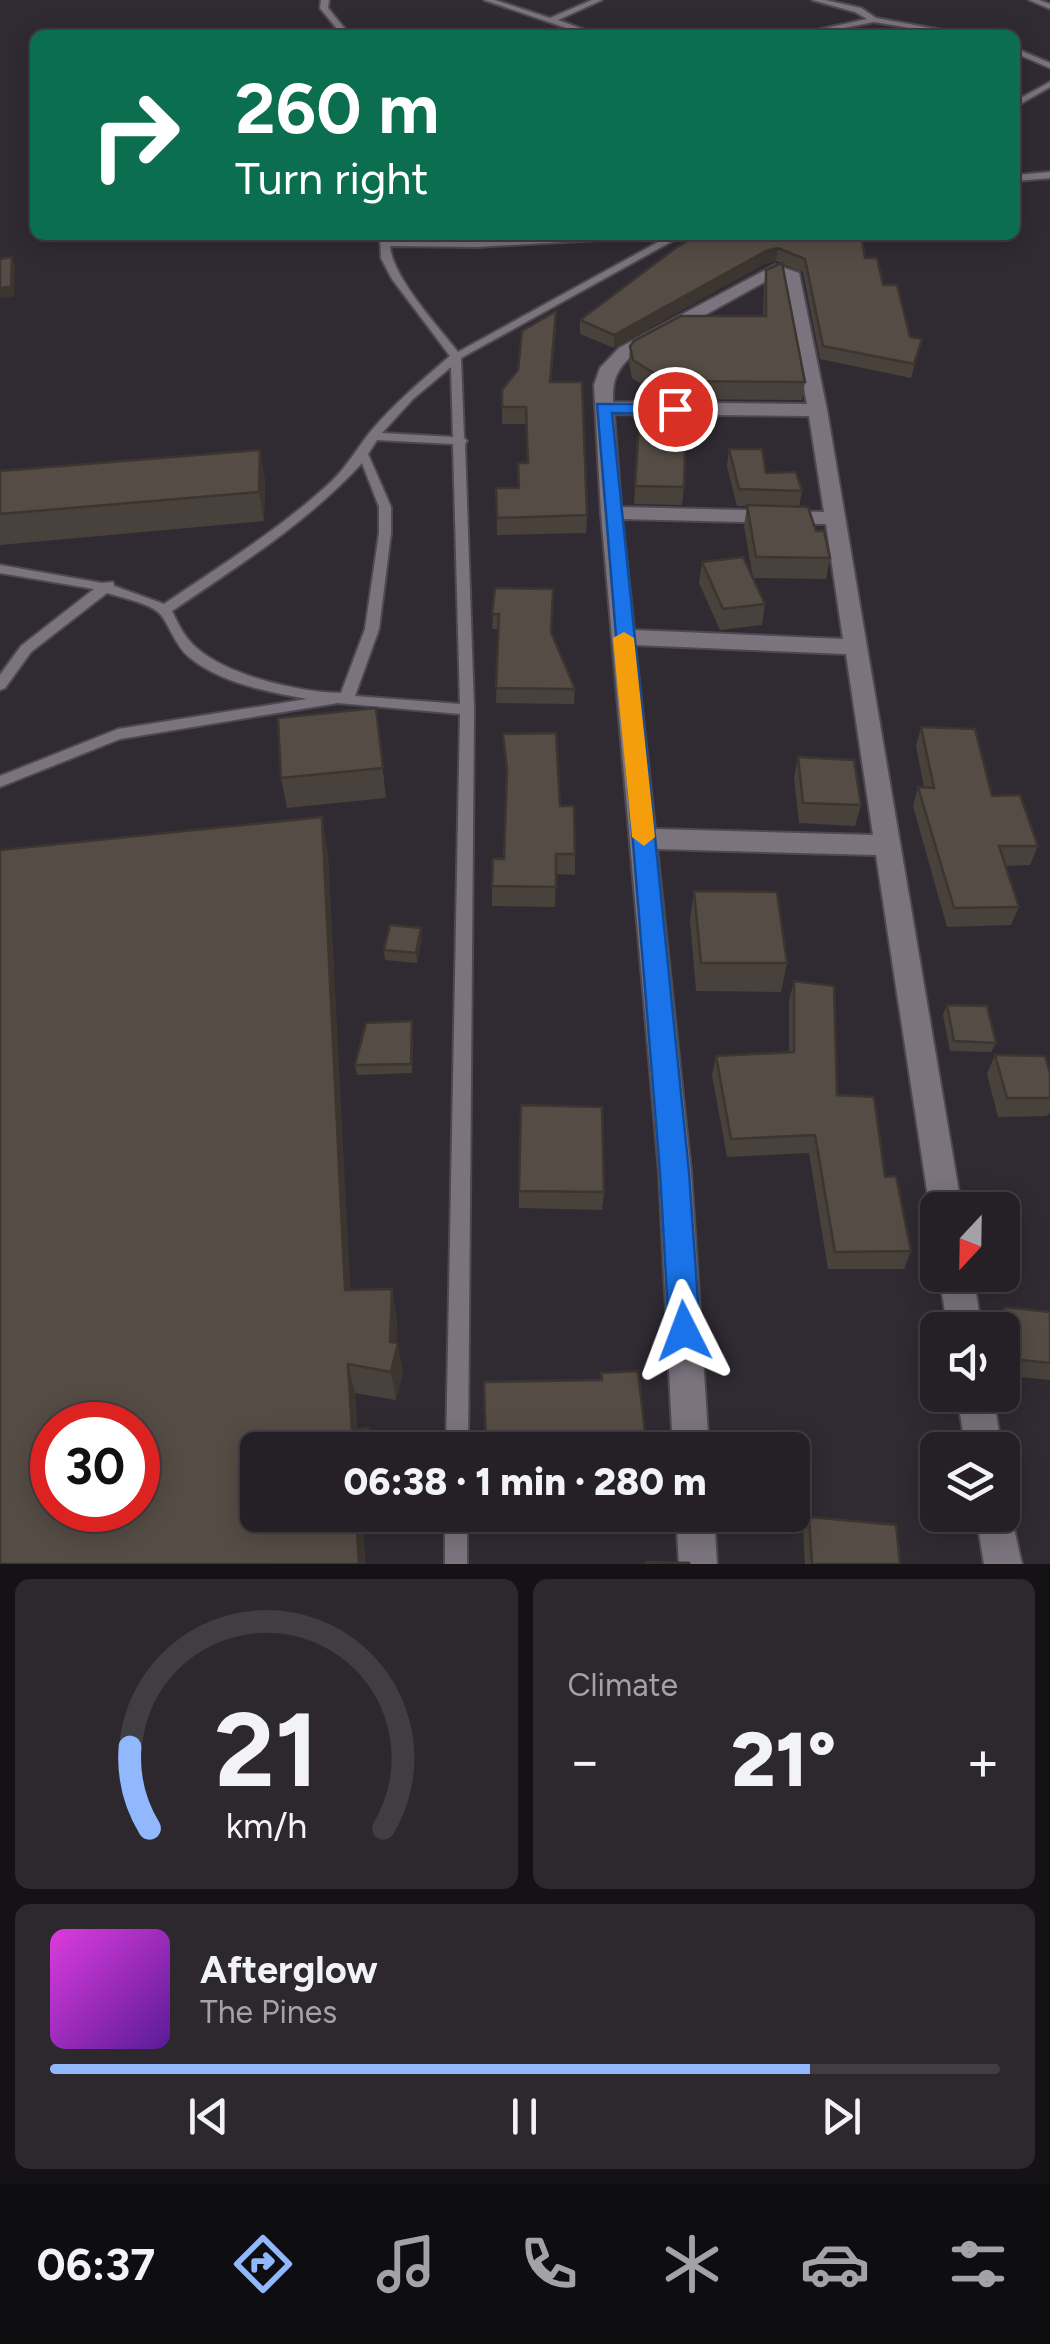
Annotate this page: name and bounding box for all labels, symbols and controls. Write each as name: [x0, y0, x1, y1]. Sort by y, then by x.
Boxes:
text: 260 m: [235, 66, 439, 151]
icon: right: [70, 70, 200, 200]
text: Turn right: [235, 151, 428, 205]
pin: [633, 367, 718, 452]
icon: arrive: [648, 382, 703, 437]
north arrow: [920, 1192, 1020, 1292]
map controls: [920, 1192, 1020, 1532]
position arrow: [632, 1279, 736, 1383]
button: sound: [920, 1312, 1020, 1412]
speed limit sign: 30: [30, 1402, 160, 1532]
button: layers: [920, 1432, 1020, 1532]
text: 06:38 · 1 min · 280 m: [344, 1459, 706, 1505]
text: Climate: [568, 1666, 678, 1704]
text: 21: [214, 1687, 318, 1812]
text: 21°: [731, 1715, 836, 1805]
text: −: [568, 1728, 602, 1794]
text: +: [966, 1728, 1000, 1794]
text: km/h: [225, 1804, 307, 1847]
text: Afterglow: [200, 1947, 378, 1993]
text: The Pines: [200, 1993, 337, 2031]
icon: previous: [181, 2089, 236, 2144]
icon: pause: [497, 2089, 552, 2144]
icon: next: [814, 2089, 869, 2144]
icon: directions: [228, 2229, 298, 2299]
icon: music: [371, 2229, 441, 2299]
icon: phone: [514, 2229, 584, 2299]
icon: climate: [657, 2229, 727, 2299]
icon: car: [800, 2229, 870, 2299]
icon: filters: [943, 2229, 1013, 2299]
text: 06:37: [37, 2237, 155, 2291]

